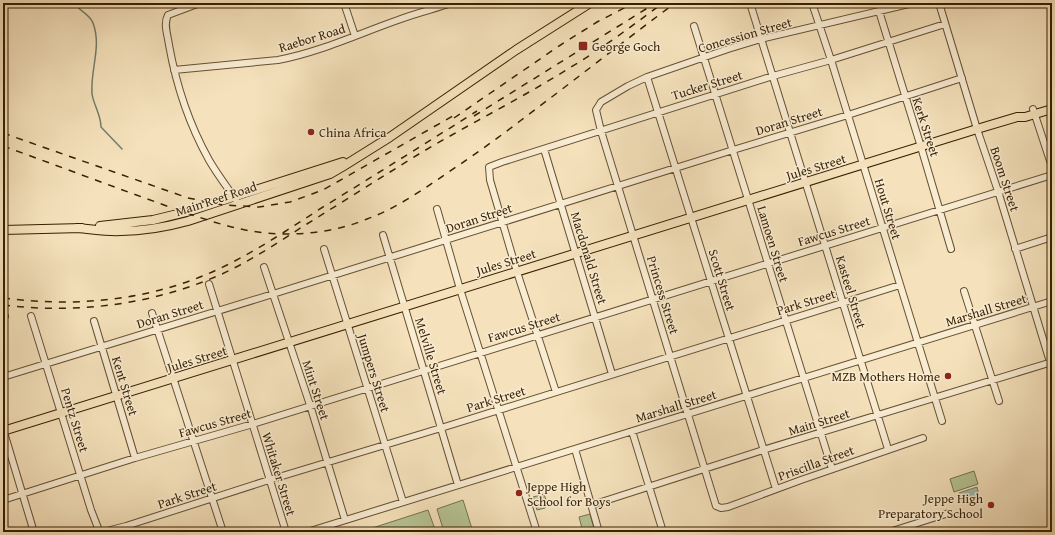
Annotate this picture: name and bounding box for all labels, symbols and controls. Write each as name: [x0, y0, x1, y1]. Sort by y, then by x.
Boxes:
street label: Concession Street: [696, 12, 794, 57]
street label: Raebor Road: [276, 19, 348, 57]
place label: George Goch: [592, 37, 661, 56]
marker: George Goch: [577, 40, 589, 52]
street label: Tucker Street: [669, 65, 745, 105]
street label: Kerk Street: [907, 95, 945, 160]
street label: Doran Street: [753, 102, 825, 140]
place label: China Africa: [319, 123, 387, 142]
marker: China Africa: [306, 127, 316, 137]
street label: Boom Street: [986, 144, 1025, 214]
street label: Jules Street: [782, 149, 849, 186]
street label: Hout Street: [870, 176, 906, 242]
street label: Main Reef Road: [173, 177, 259, 221]
street label: Doran Street: [443, 198, 515, 238]
street label: Lamoen Street: [752, 204, 794, 285]
street label: Macdonald Street: [566, 209, 612, 307]
street label: Fawcus Street: [795, 211, 873, 251]
street label: Jules Street: [472, 244, 539, 281]
street label: Scott Street: [704, 247, 741, 314]
street label: Princess Street: [642, 253, 684, 337]
street label: Kasteel Street: [831, 253, 871, 331]
street label: Park Street: [774, 284, 838, 320]
street label: Marshall Street: [943, 289, 1029, 331]
street label: Doran Street: [134, 295, 206, 333]
street label: Fawcus Street: [485, 307, 563, 347]
street label: Melville Street: [410, 315, 452, 397]
street label: Jumpers Street: [352, 330, 395, 415]
street label: Jules Street: [163, 341, 230, 378]
street label: Kent Street: [107, 354, 143, 419]
street label: Mint Street: [297, 358, 335, 423]
place label: MZB Mothers Home: [832, 367, 940, 386]
marker: MZB Mothers Home: [943, 371, 953, 381]
street label: Park Street: [464, 381, 528, 417]
street label: Pentz Street: [56, 385, 94, 455]
street label: Marshall Street: [633, 385, 719, 427]
street label: Fawcus Street: [176, 403, 254, 442]
street label: Main Street: [786, 404, 853, 440]
street label: Whitaker Street: [257, 430, 301, 518]
street label: Priscilla Street: [775, 440, 857, 486]
street label: Park Street: [155, 476, 219, 513]
place label: Jeppe High School for Boys: [525, 477, 611, 511]
marker: Jeppe High School for Boys: [514, 488, 524, 498]
place label: Jeppe High Preparatory School: [878, 489, 984, 523]
marker: Jeppe High Preparatory School: [986, 500, 996, 510]

